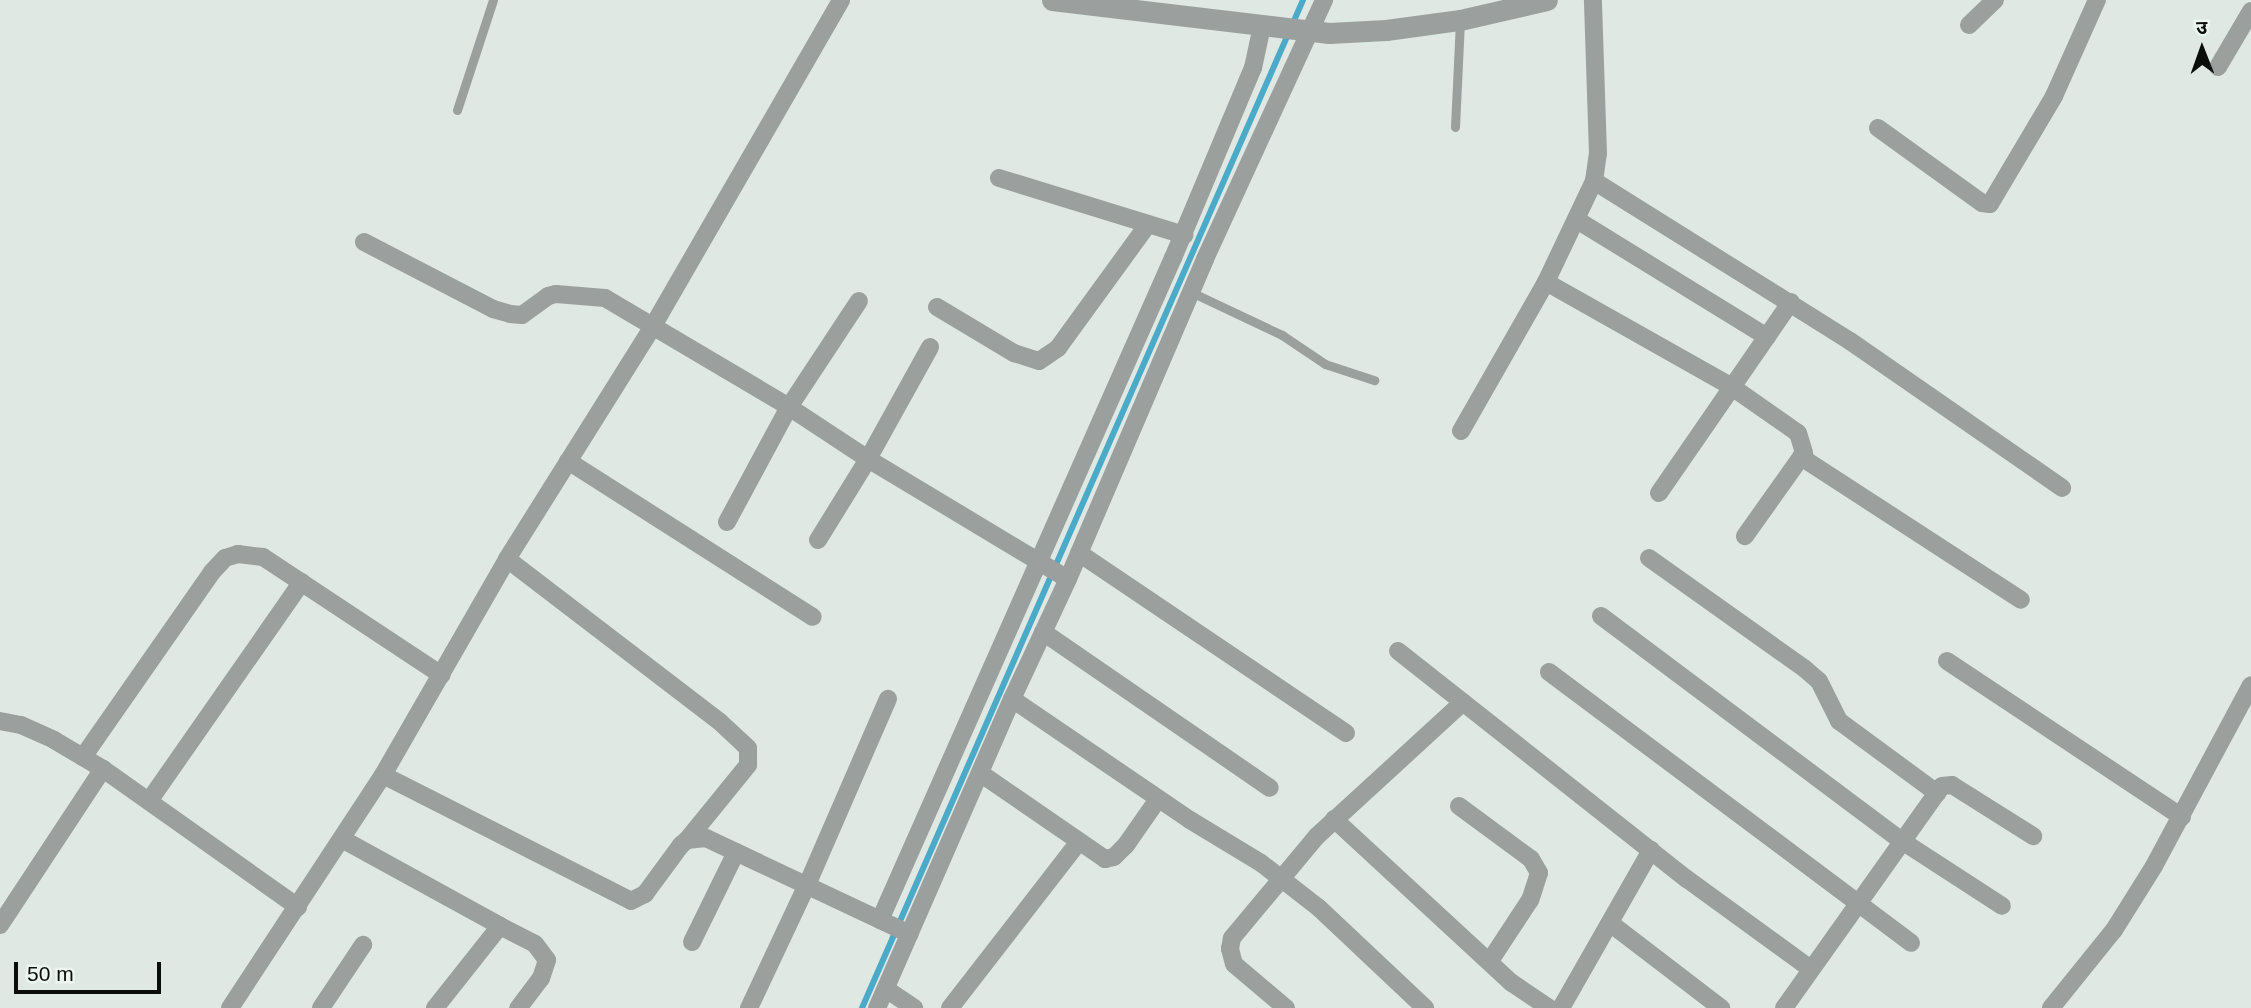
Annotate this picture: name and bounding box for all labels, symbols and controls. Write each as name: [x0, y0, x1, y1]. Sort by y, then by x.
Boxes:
north arrow: [2167, 14, 2237, 84]
text: उ: [2196, 17, 2207, 38]
scale bar: [18, 948, 164, 992]
text: 50 m: [27, 962, 74, 985]

